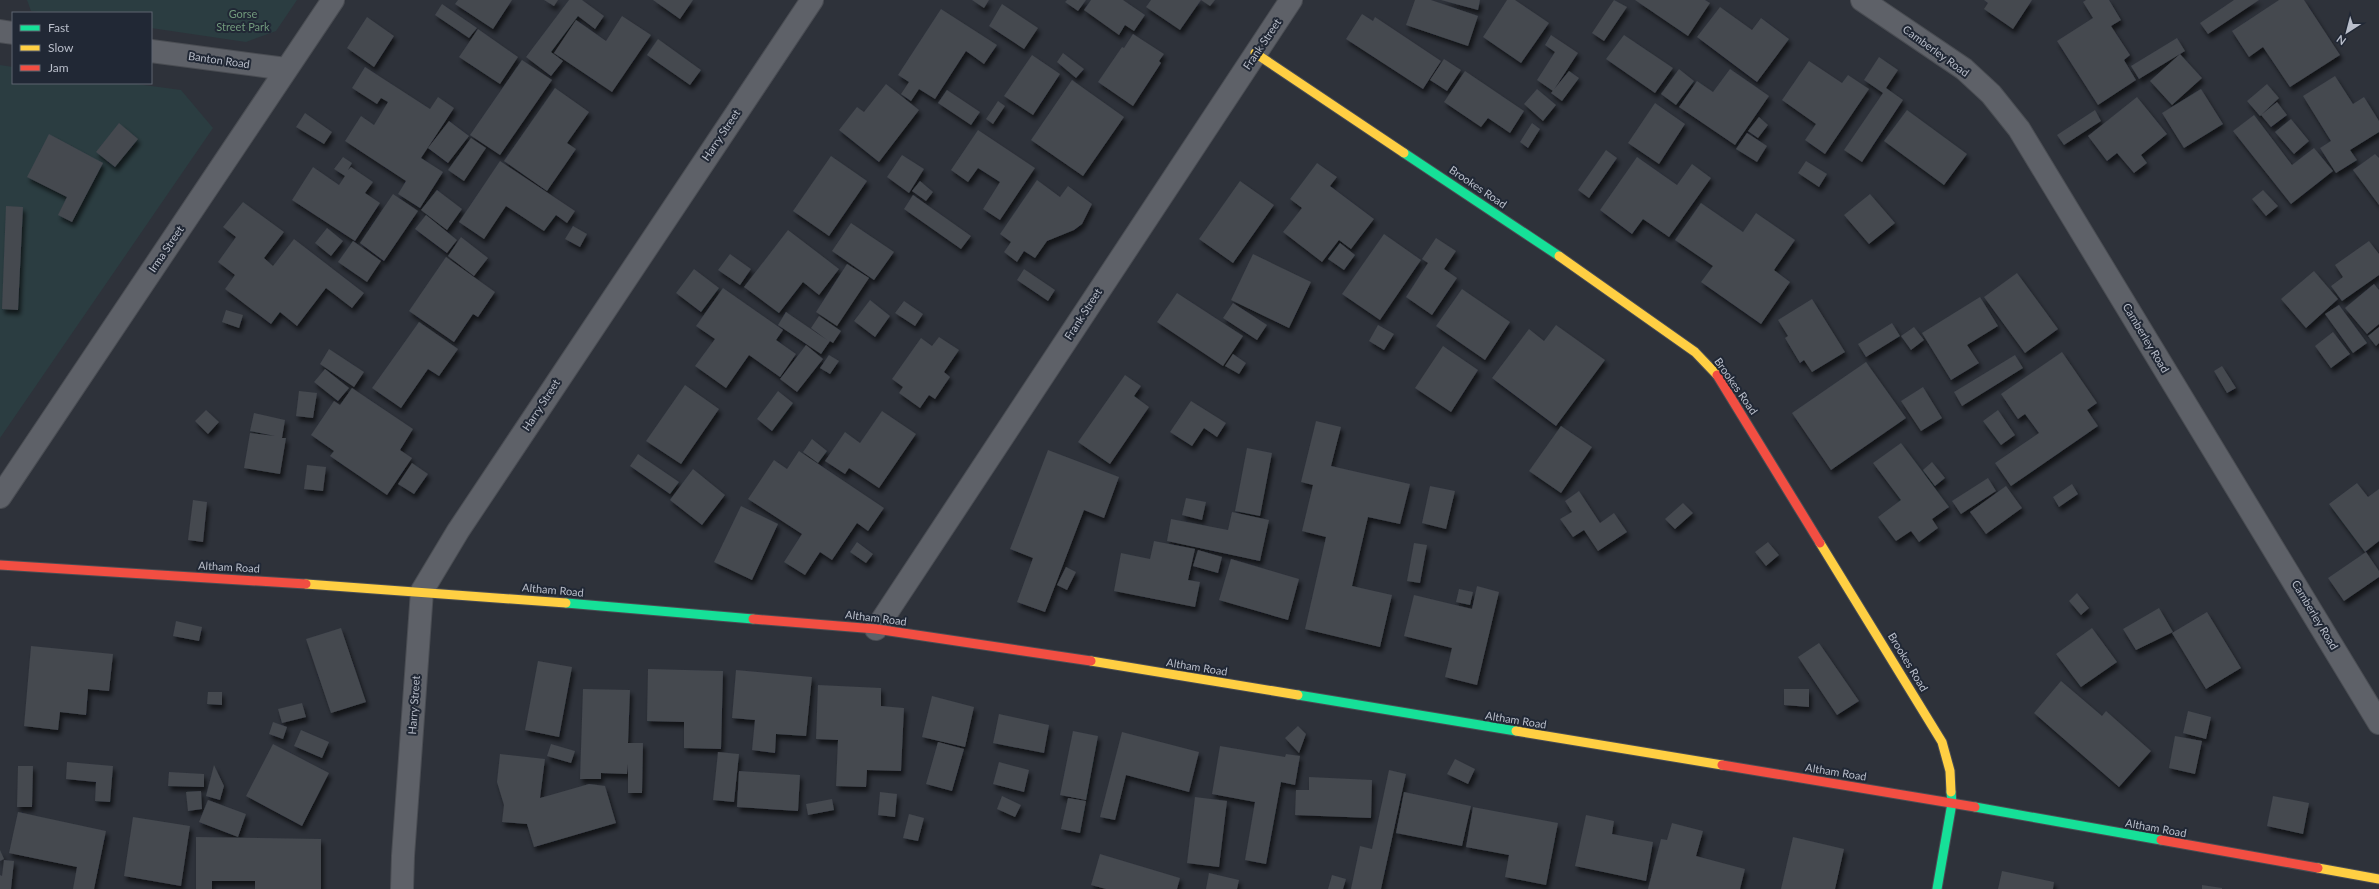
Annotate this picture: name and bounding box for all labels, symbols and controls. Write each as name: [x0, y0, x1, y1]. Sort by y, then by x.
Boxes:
park label: Gorse Street Park: [216, 7, 270, 33]
legend: [12, 12, 152, 84]
north arrow: [2327, 12, 2367, 52]
street label: Frank Street: [1240, 16, 1283, 72]
text: Fast: [48, 20, 70, 35]
street label: Camberley Road: [1901, 22, 1972, 79]
text: N: [2334, 33, 2348, 48]
text: Slow: [48, 40, 74, 55]
street label: Banton Road: [187, 49, 251, 70]
text: Jam: [48, 60, 69, 75]
street label: Harry Street: [699, 107, 742, 163]
street label: Brookes Road: [1447, 163, 1509, 211]
street label: Irma Street: [145, 223, 186, 274]
street label: Frank Street: [1061, 286, 1104, 342]
street label: Camberley Road: [2121, 301, 2172, 375]
street label: Brookes Road: [1712, 355, 1761, 417]
street label: Harry Street: [519, 376, 562, 433]
street label: Altham Road: [198, 558, 260, 575]
street label: Camberley Road: [2290, 578, 2341, 652]
street label: Altham Road: [522, 580, 584, 599]
street label: Altham Road: [845, 607, 908, 628]
street label: Brookes Road: [1886, 630, 1931, 694]
street label: Altham Road: [1166, 655, 1229, 678]
street label: Harry Street: [405, 675, 422, 735]
street label: Altham Road: [1485, 708, 1548, 731]
street label: Altham Road: [1805, 760, 1868, 783]
street label: Altham Road: [2125, 816, 2188, 839]

